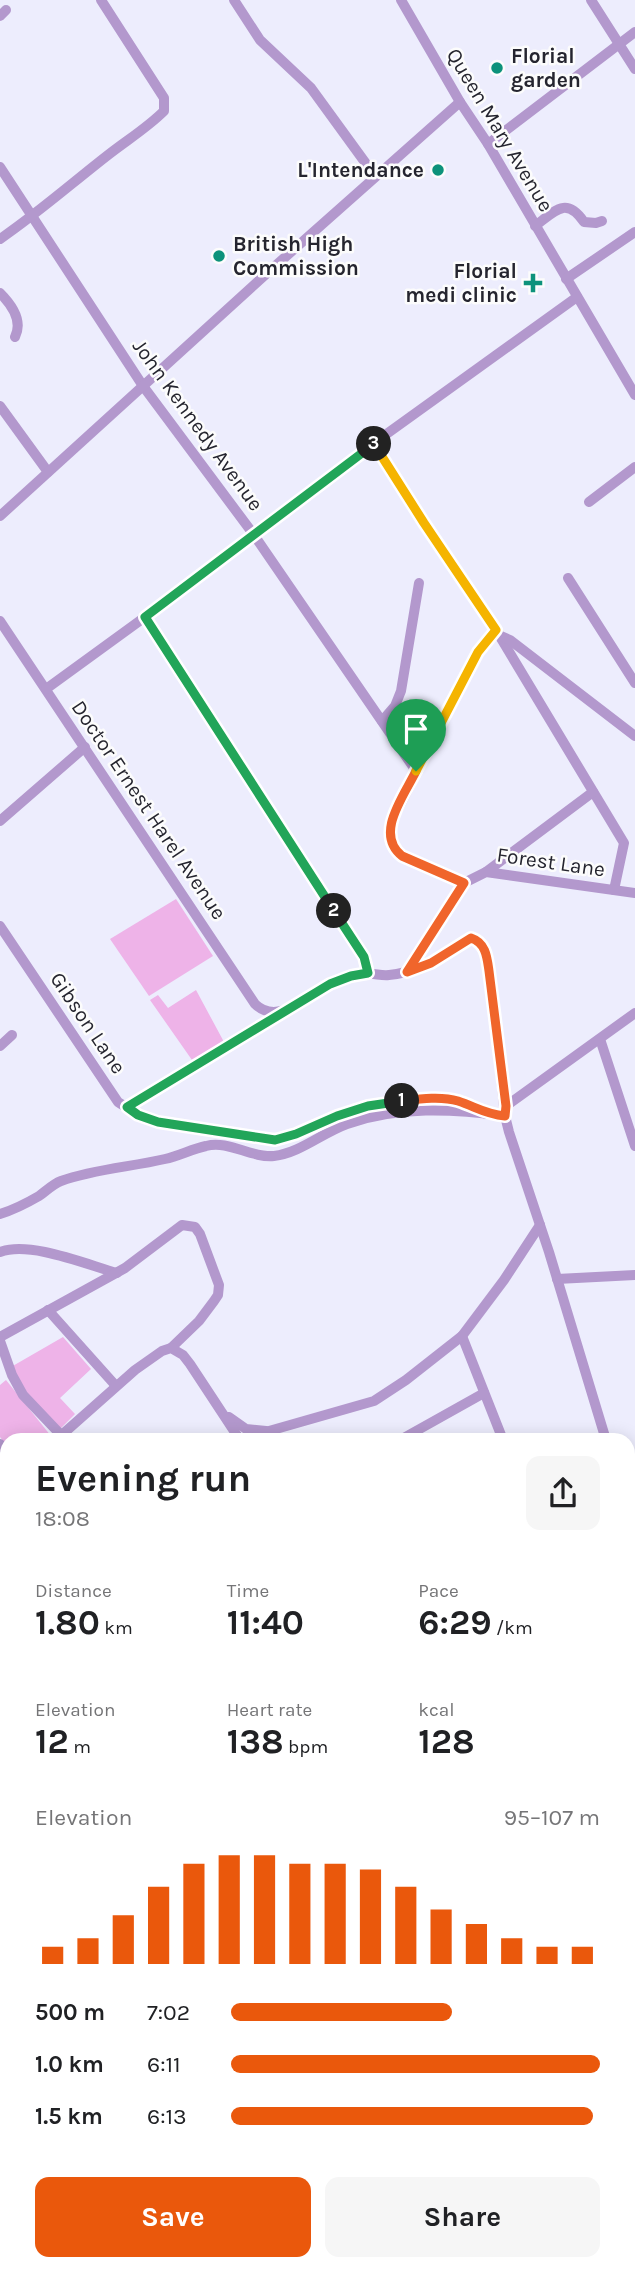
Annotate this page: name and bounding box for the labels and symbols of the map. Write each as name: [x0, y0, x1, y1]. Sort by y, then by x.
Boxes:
street label: Queen Mary Avenue: [442, 44, 558, 216]
place label: Florial garden: [511, 44, 581, 92]
marker: Florial garden: [489, 60, 505, 76]
place label: L'Intendance: [297, 158, 424, 182]
marker: L'Intendance: [430, 162, 446, 178]
place label: British High Commission: [233, 232, 359, 280]
marker: British High Commission: [211, 248, 227, 264]
place label: Florial medi clinic: [405, 259, 517, 307]
marker: Florial medi clinic: [523, 273, 543, 293]
street label: John Kennedy Avenue: [128, 335, 268, 515]
pin: 3: [356, 426, 392, 462]
street label: Doctor Ernest Harel Avenue: [67, 696, 231, 924]
pin: [386, 699, 446, 771]
street label: Forest Lane: [495, 843, 607, 881]
pin: 2: [316, 894, 352, 928]
street label: Gibson Lane: [45, 968, 131, 1078]
pin: 1: [384, 1084, 420, 1118]

